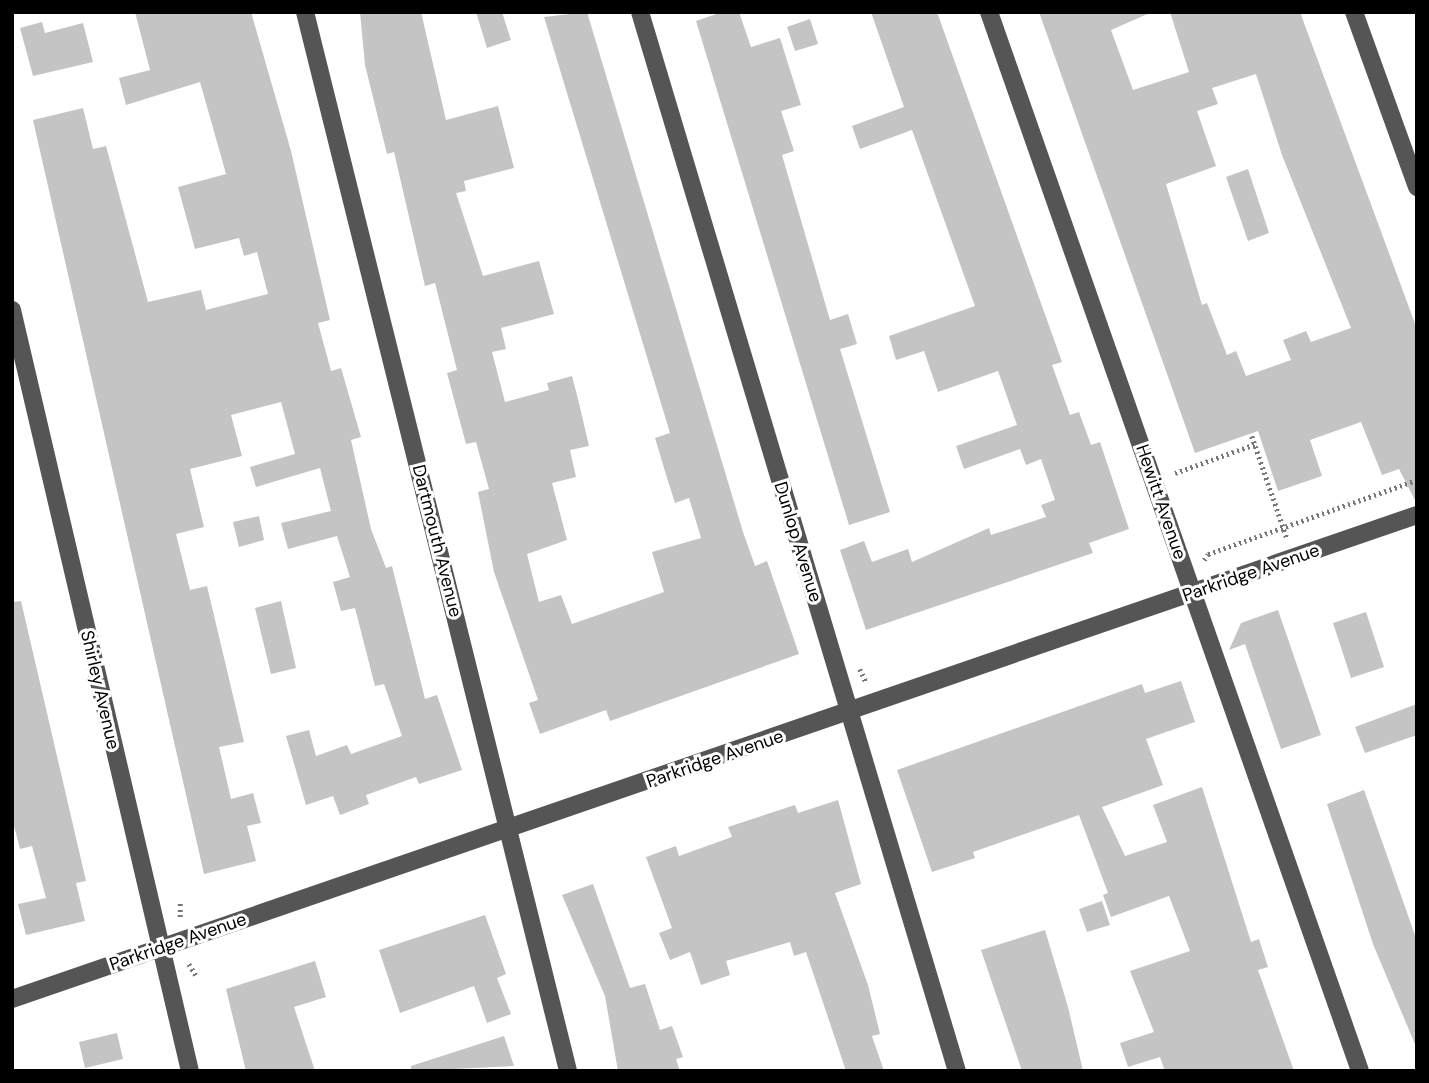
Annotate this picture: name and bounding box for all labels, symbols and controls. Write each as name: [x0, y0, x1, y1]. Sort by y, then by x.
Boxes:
street label: Hewitt Avenue: [1131, 442, 1191, 562]
street label: Dartmouth Avenue: [408, 463, 466, 619]
street label: Dunlop Avenue: [769, 479, 827, 605]
street label: Parkridge Avenue: [1180, 539, 1322, 607]
street label: Shirley Avenue: [76, 628, 124, 752]
street label: Parkridge Avenue: [644, 725, 786, 793]
street label: Parkridge Avenue: [107, 908, 249, 976]

